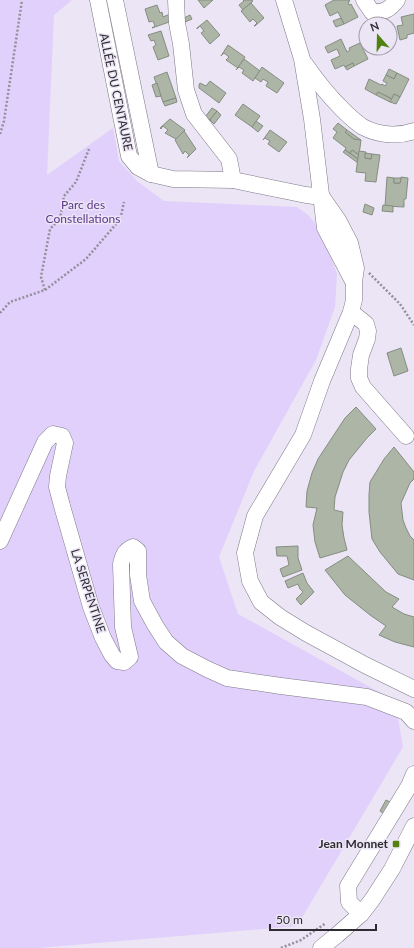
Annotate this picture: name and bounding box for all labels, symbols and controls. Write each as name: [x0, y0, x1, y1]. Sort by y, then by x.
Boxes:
north arrow: [358, 16, 398, 56]
text: N: [368, 19, 381, 34]
street label: ALLÉE DU CENTAURE: [97, 32, 136, 152]
park label: Parc des Constellations: [46, 197, 120, 226]
street label: LA SERPENTINE: [68, 547, 109, 635]
place label: Jean Monnet: [318, 836, 389, 851]
marker: Jean Monnet: [391, 839, 401, 849]
scale bar: [270, 906, 376, 932]
text: 50 m: [276, 912, 303, 927]

